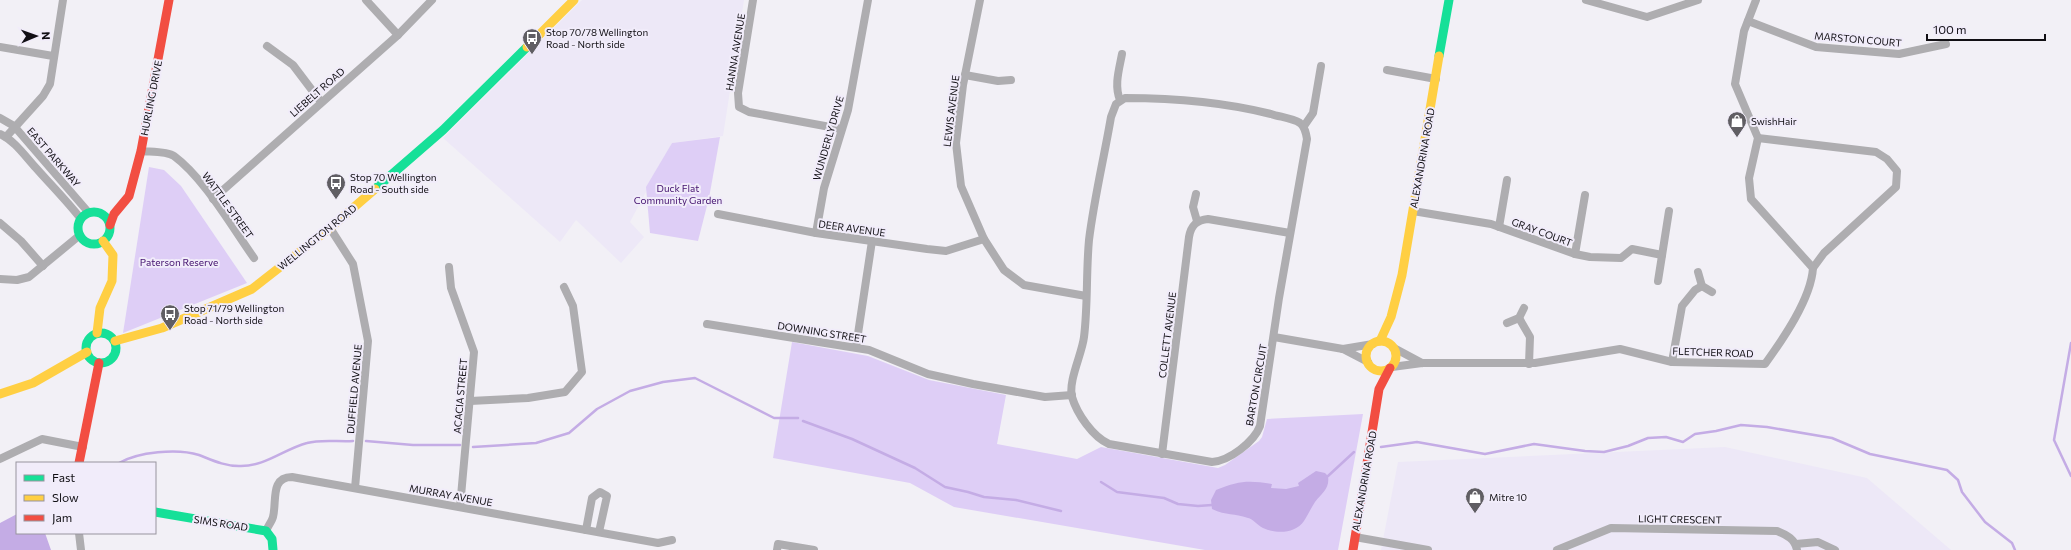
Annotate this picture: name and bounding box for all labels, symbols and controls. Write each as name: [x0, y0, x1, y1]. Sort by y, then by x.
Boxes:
street label: HANNA AVENUE: [723, 12, 747, 91]
north arrow: [16, 16, 56, 56]
scale bar: [1927, 16, 2045, 42]
text: 100 m: [1933, 22, 1967, 36]
place label: Stop 70/78 Wellington Road - North side: [546, 26, 648, 50]
bus stop icon: Stop 70/78 Wellington Road - North side: [521, 27, 543, 55]
street label: MARSTON COURT: [1814, 29, 1903, 49]
text: N: [40, 31, 53, 40]
street label: HURLING DRIVE: [138, 59, 164, 137]
street label: LIEBELT ROAD: [287, 65, 347, 119]
street label: LEWIS AVENUE: [941, 74, 961, 148]
street label: WUNDERLY DRIVE: [810, 94, 846, 182]
street label: ALEXANDRINA ROAD: [1407, 107, 1437, 209]
shop icon: SwishHair: [1726, 110, 1748, 138]
place label: SwishHair: [1751, 115, 1797, 127]
street label: EAST PARKWAY: [25, 125, 83, 190]
street label: WATTLE STREET: [200, 170, 256, 241]
place label: Stop 70 Wellington Road - South side: [350, 171, 437, 195]
bus stop icon: Stop 70 Wellington Road - South side: [325, 172, 347, 200]
park label: Duck Flat Community Garden: [634, 182, 722, 206]
street label: WELLINGTON ROAD: [275, 202, 359, 272]
street label: GRAY COURT: [1510, 215, 1575, 249]
street label: DEER AVENUE: [818, 217, 886, 239]
park label: Paterson Reserve: [140, 256, 218, 268]
street label: COLLETT AVENUE: [1156, 291, 1178, 379]
place label: Stop 71/79 Wellington Road - North side: [184, 302, 284, 326]
bus stop icon: Stop 71/79 Wellington Road - North side: [159, 303, 181, 331]
street label: DOWNING STREET: [777, 319, 868, 345]
street label: BARTON CIRCUIT: [1243, 342, 1269, 427]
street label: DUFFIELD AVENUE: [344, 344, 364, 434]
street label: FLETCHER ROAD: [1672, 345, 1754, 359]
street label: ACACIA STREET: [451, 357, 469, 434]
street label: ALEXANDRINA ROAD: [1349, 430, 1379, 532]
legend: [16, 462, 156, 534]
text: Fast: [52, 470, 75, 484]
street label: MURRAY AVENUE: [408, 482, 494, 508]
shop icon: Mitre 10: [1464, 486, 1486, 514]
text: Slow: [52, 490, 79, 504]
place label: Mitre 10: [1489, 491, 1527, 503]
text: Jam: [52, 510, 72, 525]
street label: LIGHT CRESCENT: [1638, 512, 1723, 526]
street label: SIMS ROAD: [193, 513, 249, 533]

